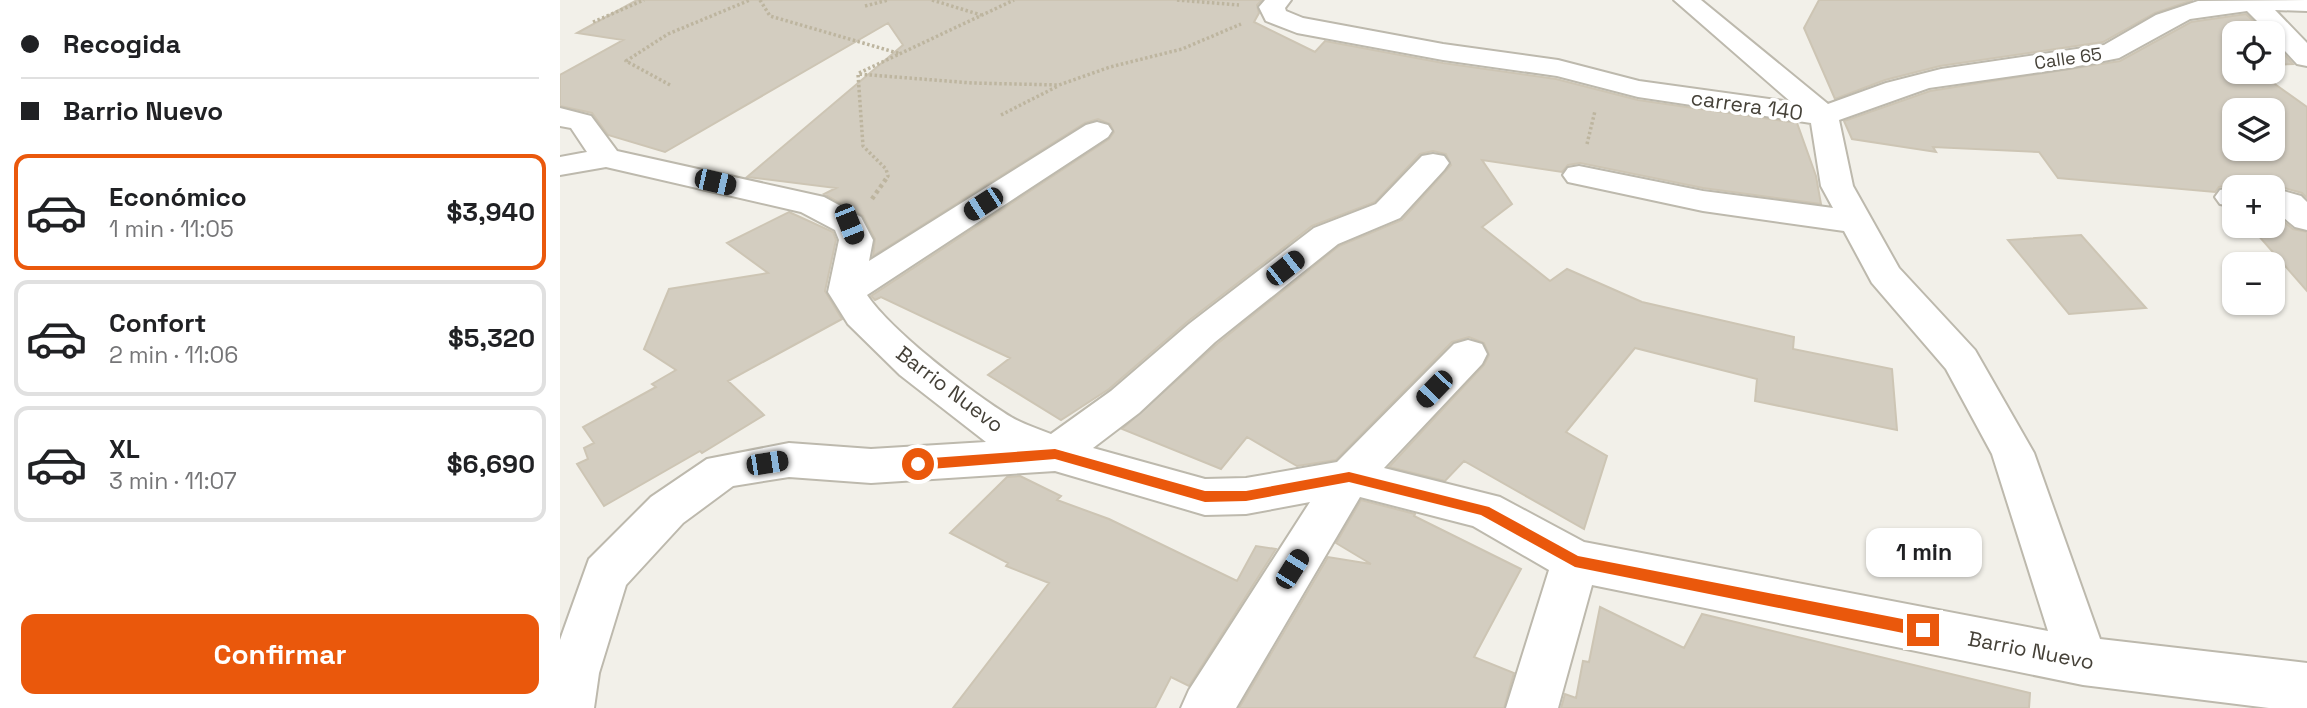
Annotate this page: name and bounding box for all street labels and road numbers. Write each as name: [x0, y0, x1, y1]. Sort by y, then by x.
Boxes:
street label: Calle 65: [2033, 42, 2103, 74]
street label: carrera 140: [1689, 84, 1805, 126]
street label: Barrio Nuevo: [891, 340, 1009, 438]
street label: Barrio Nuevo: [1966, 625, 2096, 675]

